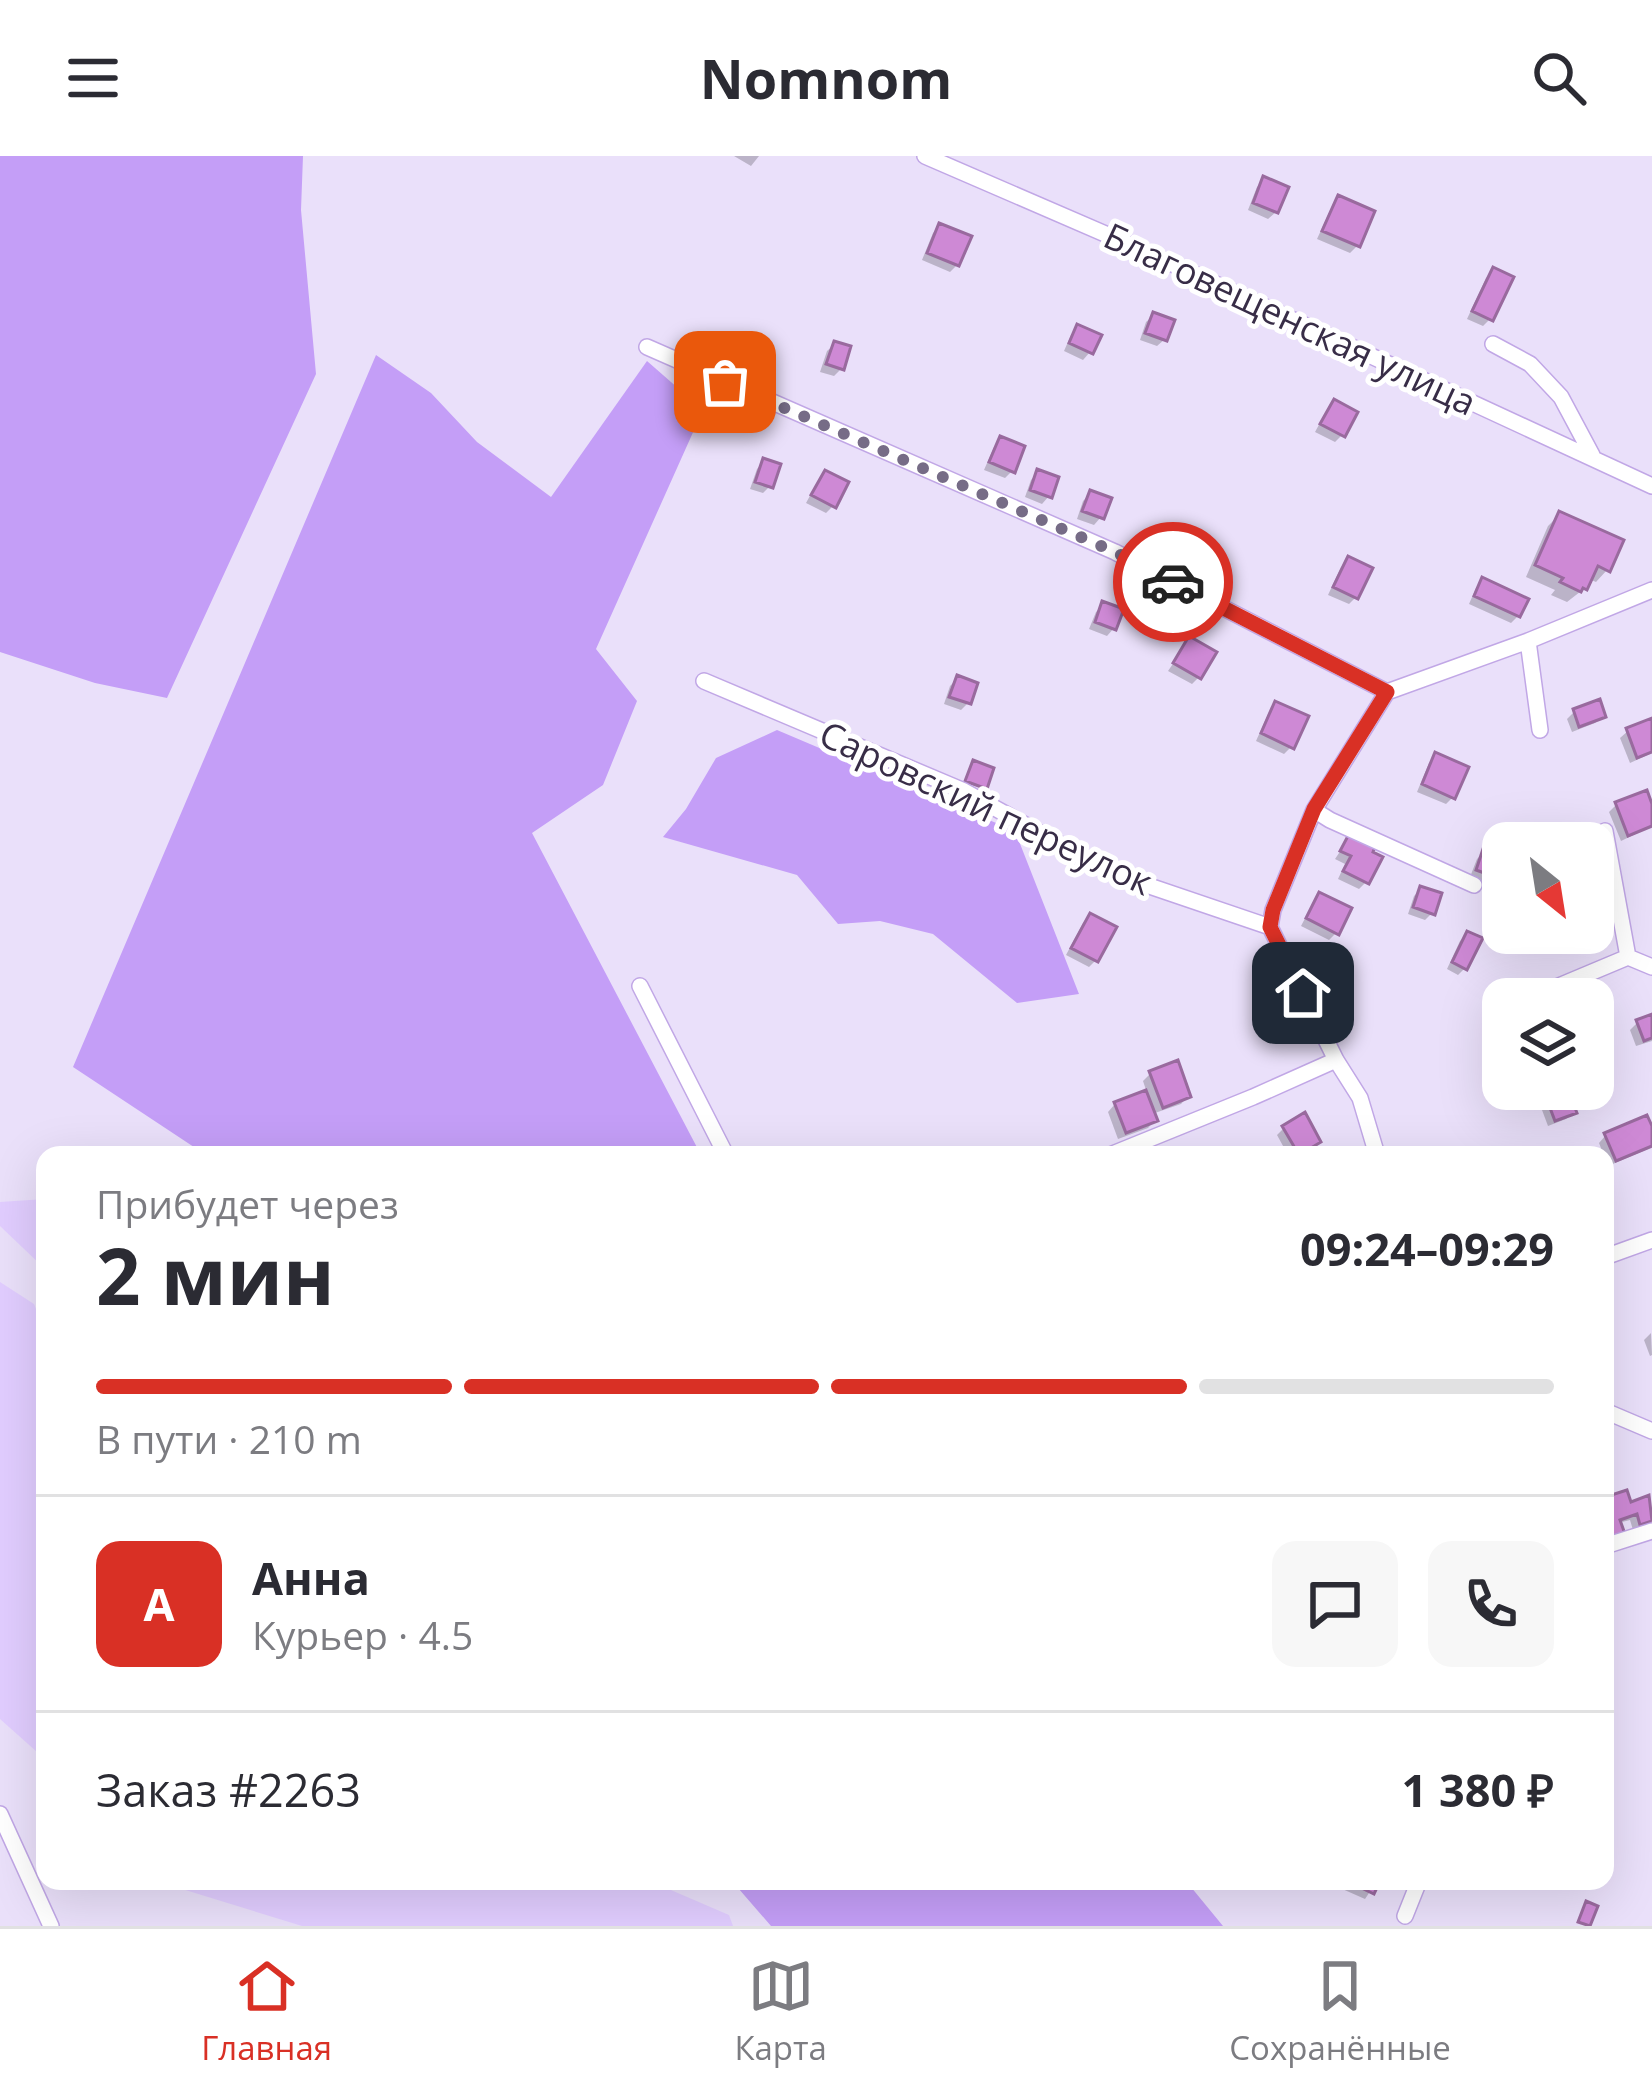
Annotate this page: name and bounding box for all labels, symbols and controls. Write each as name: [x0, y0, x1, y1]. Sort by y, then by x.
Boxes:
text: Nomnom: [700, 41, 952, 115]
icon: menu: [60, 45, 126, 111]
icon: search: [1526, 45, 1592, 111]
street label: Благовещенская улица: [1096, 211, 1484, 426]
pin: [674, 331, 776, 433]
icon: bag: [692, 349, 758, 415]
courier: [1113, 522, 1233, 642]
icon: car: [1140, 549, 1206, 615]
street label: Саровский переулок: [812, 709, 1161, 906]
north arrow: [1482, 822, 1614, 954]
map controls: [1482, 822, 1614, 1110]
pin: [1252, 942, 1354, 1044]
icon: home: [1270, 960, 1336, 1026]
button: layers: [1482, 978, 1614, 1110]
text: Прибудет через: [96, 1177, 399, 1230]
text: 09:24–09:29: [1300, 1218, 1554, 1279]
text: 2 мин: [96, 1222, 335, 1328]
text: В пути · 210 m: [96, 1412, 362, 1465]
button: chat: [1272, 1541, 1398, 1667]
button: phone: [1428, 1541, 1554, 1667]
text: Анна: [252, 1547, 370, 1608]
text: А: [143, 1573, 175, 1634]
text: Курьер · 4.5: [252, 1608, 473, 1661]
text: Заказ #2263: [96, 1759, 361, 1820]
text: 1 380 ₽: [1402, 1759, 1554, 1820]
tab: Главная: [201, 1953, 332, 2070]
tab: Карта: [734, 1953, 827, 2070]
tab: Сохранённые: [1229, 1953, 1451, 2070]

